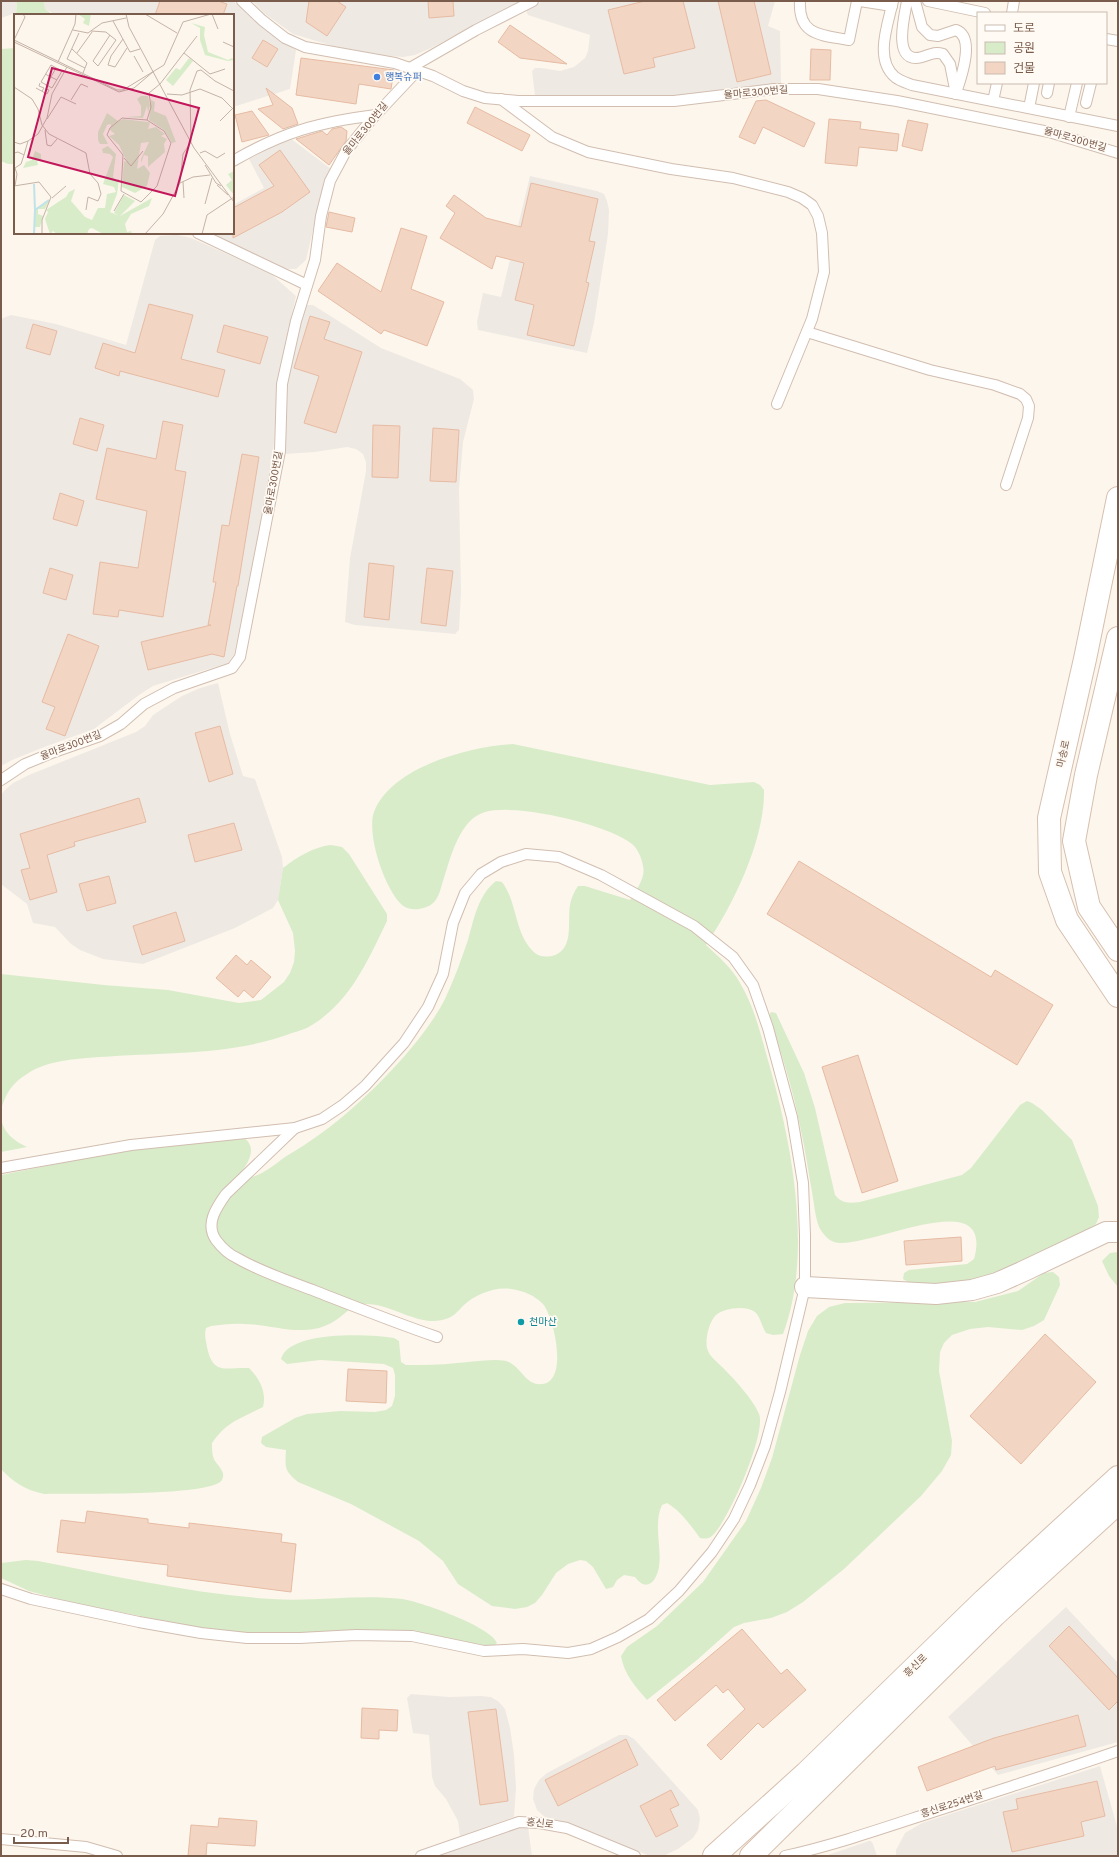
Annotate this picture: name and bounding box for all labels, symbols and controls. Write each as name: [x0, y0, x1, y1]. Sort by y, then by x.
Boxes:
legend: [977, 12, 1107, 84]
inset map: [14, 14, 234, 234]
text: 도로: [1013, 21, 1035, 37]
text: 공원: [1013, 41, 1035, 57]
text: 건물: [1013, 61, 1035, 77]
place label: 행복슈퍼: [385, 71, 422, 84]
marker: 행복슈퍼: [372, 72, 382, 82]
street label: 율마로300번길: [723, 84, 789, 102]
street label: 율마로300번길: [341, 100, 391, 158]
street label: 율마로300번길: [1042, 125, 1108, 155]
street label: 율마로300번길: [262, 450, 286, 516]
street label: 율마로300번길: [38, 728, 104, 764]
street label: 마송로: [1055, 739, 1073, 769]
place label: 천마산: [529, 1316, 557, 1329]
marker: 천마산: [516, 1317, 526, 1327]
street label: 흥신로: [902, 1652, 930, 1680]
street label: 흥신로254번길: [919, 1789, 985, 1821]
street label: 흥신로: [526, 1816, 554, 1832]
scale bar: [14, 1819, 68, 1845]
text: 20 m: [20, 1826, 48, 1842]

